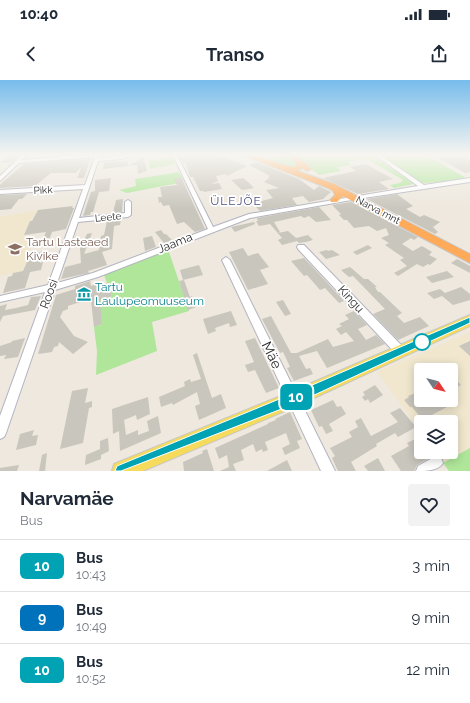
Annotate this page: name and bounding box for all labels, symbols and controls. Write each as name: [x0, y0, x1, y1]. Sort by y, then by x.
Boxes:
text: 10:40: [20, 5, 58, 23]
icon: back: [20, 43, 42, 65]
icon: share: [428, 43, 450, 65]
text: Transo: [206, 44, 264, 65]
street label: Pikk: [33, 184, 53, 196]
district label: ÜLEJÕE: [210, 194, 262, 208]
street label: Narva mnt: [354, 194, 402, 226]
street label: Leete: [94, 210, 122, 224]
street label: Jaama: [156, 230, 194, 256]
place label: Tartu Lasteaed Kivike: [26, 235, 108, 263]
school or university icon: Tartu Lasteaed Kivike: [7, 241, 23, 257]
street label: Roosi: [37, 277, 61, 311]
place label: Tartu Laulupeomuuseum: [95, 280, 204, 308]
street label: Kingu: [335, 283, 367, 315]
museum icon: Tartu Laulupeomuuseum: [76, 286, 92, 302]
unlabelled marker: [413, 333, 431, 351]
street label: Mäe: [259, 339, 285, 371]
north arrow: [414, 363, 458, 407]
map controls: [414, 363, 458, 459]
line badge: 10: [278, 384, 314, 410]
text: 10: [288, 389, 304, 405]
button: layers: [414, 415, 458, 459]
button: heart: [408, 484, 450, 526]
text: Narvamäe: [20, 487, 114, 509]
text: Bus: [20, 513, 43, 528]
text: Bus: [76, 549, 103, 567]
text: 3 min: [412, 557, 450, 575]
text: 10: [34, 558, 50, 574]
text: 10:43: [76, 567, 106, 582]
text: Bus: [76, 601, 103, 619]
text: 9 min: [412, 609, 450, 627]
text: 9: [38, 610, 46, 626]
text: 10:49: [76, 619, 107, 634]
text: Bus: [76, 653, 103, 671]
text: 12 min: [406, 661, 450, 679]
text: 10: [34, 662, 50, 678]
text: 10:52: [76, 671, 106, 686]

